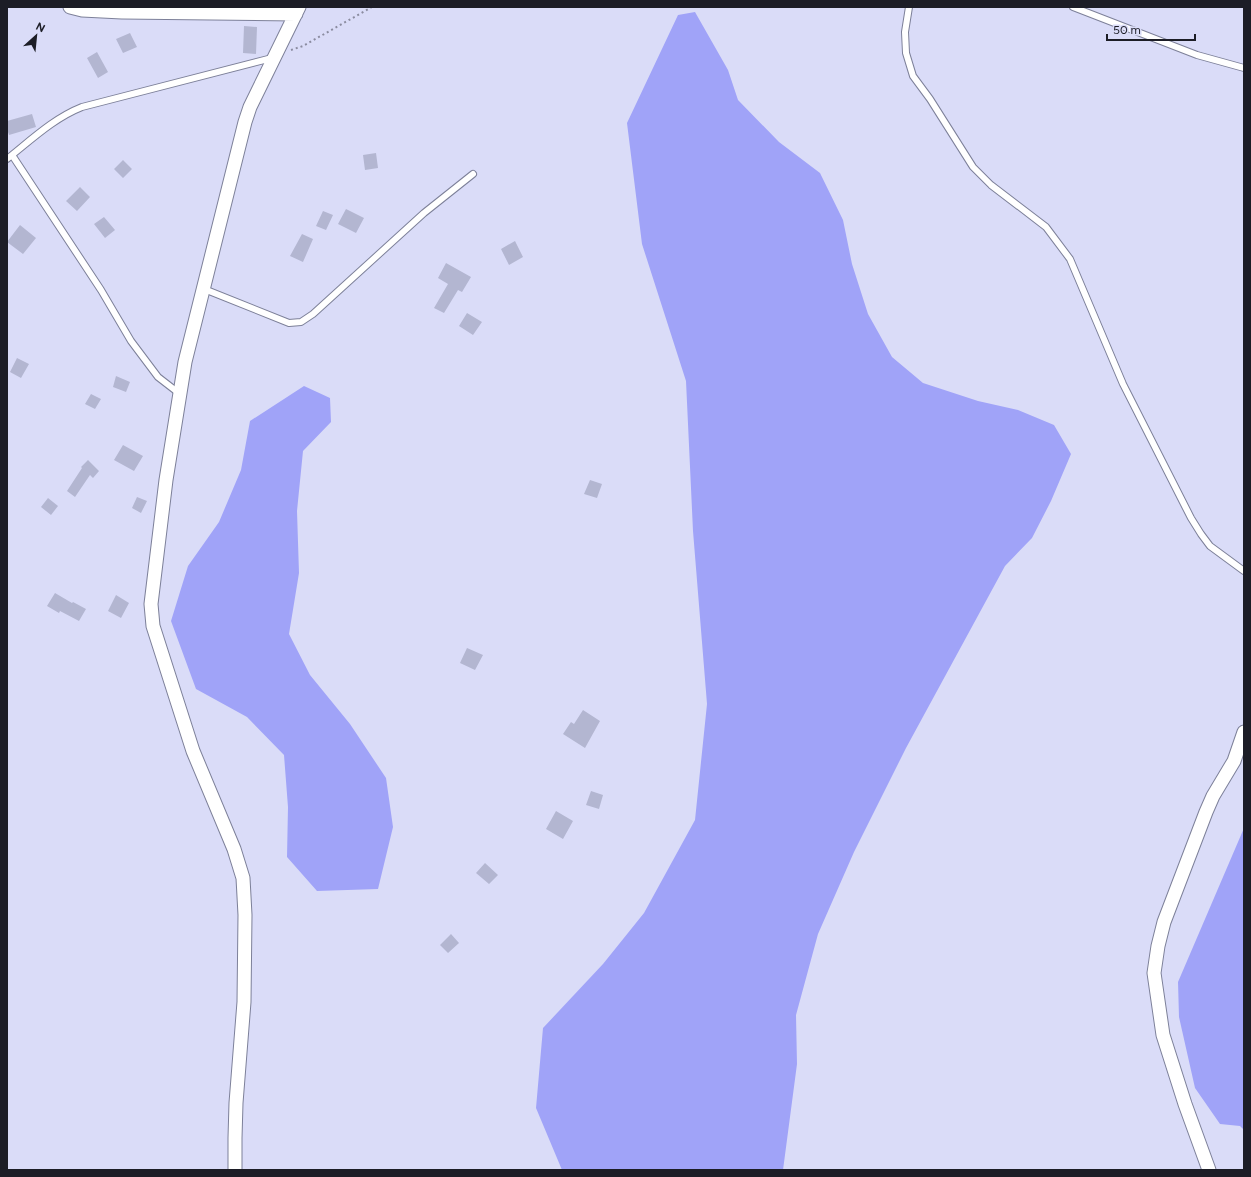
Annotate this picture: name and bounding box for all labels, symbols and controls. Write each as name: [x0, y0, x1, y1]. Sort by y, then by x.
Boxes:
north arrow: [16, 16, 56, 56]
scale bar: [1107, 16, 1195, 42]
text: N: [34, 20, 47, 35]
text: 50 m: [1113, 23, 1141, 37]

